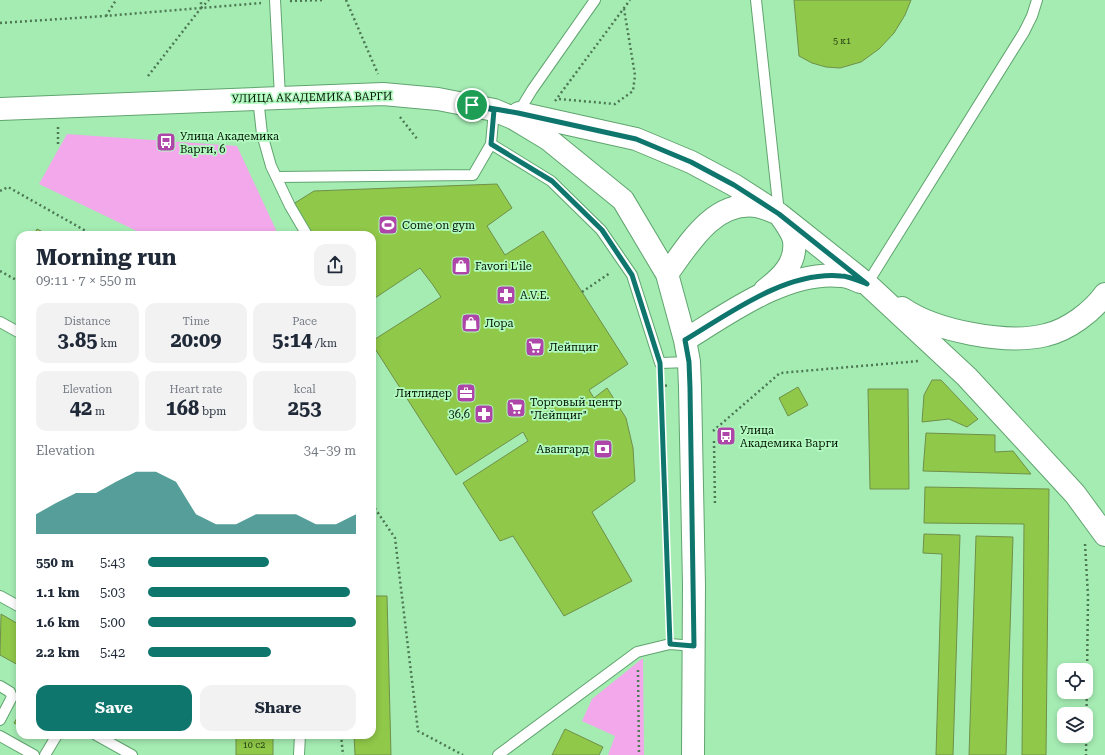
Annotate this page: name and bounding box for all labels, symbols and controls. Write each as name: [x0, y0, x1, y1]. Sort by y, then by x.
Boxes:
house number: 5 к1: [833, 36, 851, 46]
pin: [455, 88, 489, 122]
street label: УЛИЦА АКАДЕМИКА ВАРГИ: [232, 90, 392, 105]
icon: arrive: [461, 94, 483, 116]
place label: Улица Академика Варги, 6: [180, 130, 279, 156]
bus stop icon: Улица Академика Варги, 6: [155, 131, 177, 153]
sports icon: Come on gym: [377, 214, 399, 236]
place label: Come on gym: [402, 219, 475, 232]
button: share: [314, 244, 356, 286]
text: Morning run: [36, 245, 177, 270]
shop icon: Favori L'ile: [450, 255, 472, 277]
place label: Favori L'ile: [475, 260, 532, 273]
text: 09:11 · 7 × 550 m: [36, 273, 136, 288]
pharmacy icon: A.V.E.: [495, 284, 517, 306]
place label: A.V.E.: [520, 289, 549, 302]
shop icon: Лора: [460, 312, 482, 334]
text: Distance: [64, 315, 111, 328]
text: Time: [183, 315, 209, 328]
text: Pace: [292, 315, 317, 328]
place label: Лора: [485, 317, 513, 330]
text: 3.85: [57, 328, 97, 352]
text: 20:09: [170, 328, 222, 352]
text: 5:14: [272, 328, 312, 352]
supermarket icon: Лейпциг: [524, 336, 546, 358]
text: km: [97, 337, 117, 350]
text: /km: [312, 337, 337, 350]
place label: Лейпциг: [549, 341, 599, 354]
office icon: Литлидер: [455, 382, 477, 404]
text: Elevation: [62, 383, 112, 396]
text: Heart rate: [170, 383, 222, 396]
text: kcal: [294, 383, 316, 396]
place label: Литлидер: [395, 387, 452, 400]
text: 42: [70, 396, 92, 420]
text: 168: [166, 396, 199, 420]
text: 253: [288, 396, 321, 420]
place label: Торговый центр "Лейпциг": [530, 396, 622, 422]
supermarket icon: Торговый центр "Лейпциг": [505, 397, 527, 419]
pharmacy icon: 36,6: [473, 403, 495, 425]
text: m: [92, 405, 105, 418]
text: bpm: [199, 405, 226, 418]
place label: 36,6: [448, 408, 470, 421]
place label: Улица Академика Варги: [740, 424, 838, 450]
bus stop icon: Улица Академика Варги: [715, 425, 737, 447]
bank icon: Авангард: [592, 438, 614, 460]
text: Elevation: [36, 443, 95, 458]
text: 34–39 m: [304, 443, 356, 458]
place label: Авангард: [537, 443, 589, 456]
text: 550 m: [36, 555, 74, 570]
text: 5:43: [100, 555, 125, 570]
text: 1.1 km: [36, 585, 79, 600]
text: 5:03: [100, 585, 125, 600]
text: 1.6 km: [36, 615, 79, 630]
text: 5:00: [100, 615, 125, 630]
text: 2.2 km: [36, 645, 79, 660]
text: 5:42: [100, 645, 125, 660]
map controls: [1057, 663, 1093, 743]
button: locate: [1057, 663, 1093, 699]
button: Save: [36, 685, 192, 731]
button: Share: [200, 685, 356, 731]
button: layers: [1057, 707, 1093, 743]
house number: 10 с2: [243, 740, 265, 750]

